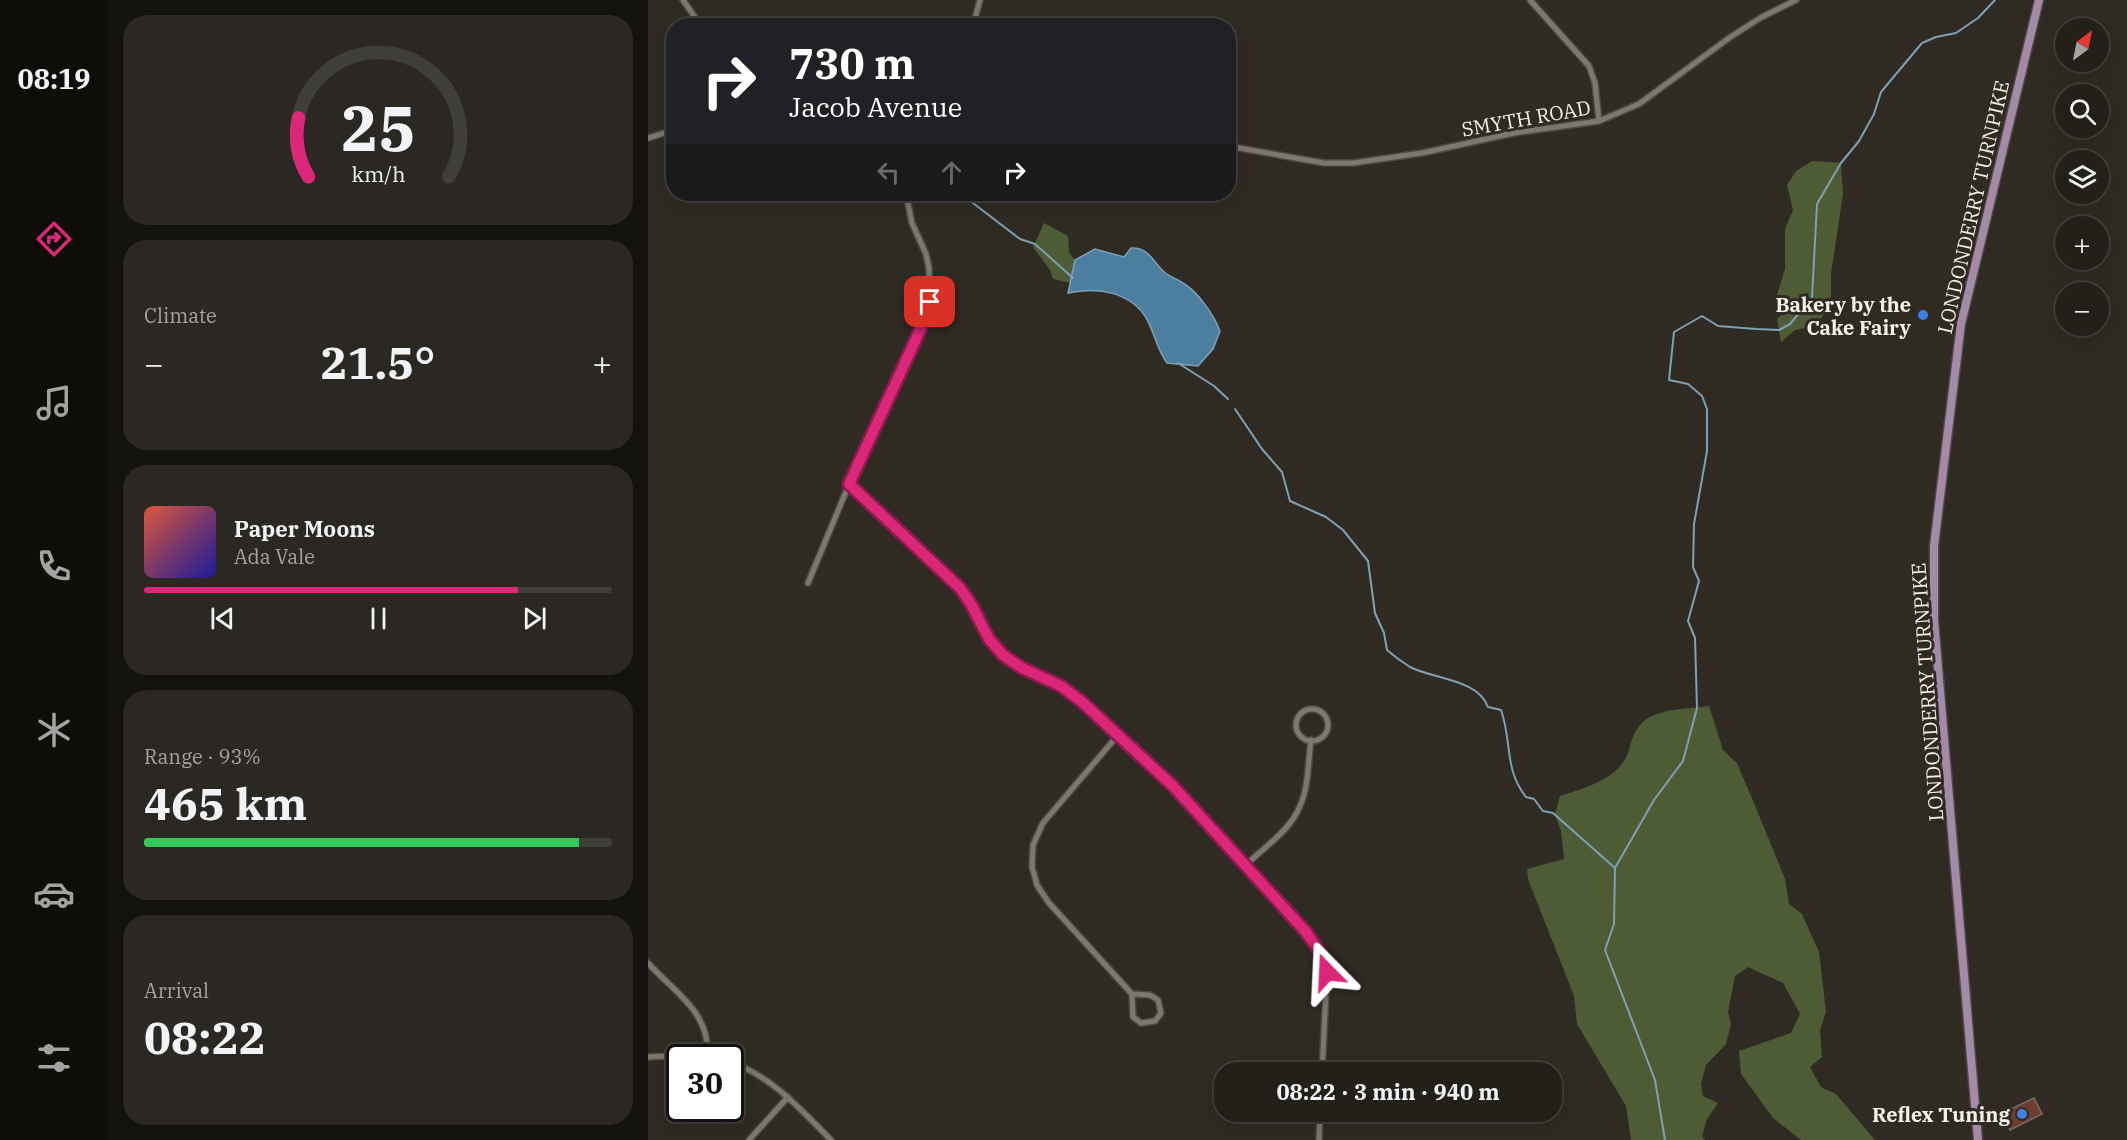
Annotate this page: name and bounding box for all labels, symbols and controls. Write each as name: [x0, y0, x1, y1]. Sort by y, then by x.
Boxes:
north arrow: [2055, 18, 2109, 72]
map controls: [2055, 18, 2109, 336]
text: 730 m: [789, 36, 915, 91]
icon: right: [690, 42, 768, 120]
text: 08:19: [18, 61, 90, 96]
street label: LONDONDERRY TURNPIKE: [1931, 78, 2015, 336]
button: search: [2055, 84, 2109, 138]
text: 25: [341, 87, 415, 168]
text: Jacob Avenue: [789, 89, 962, 124]
street label: SMYTH ROAD: [1459, 93, 1593, 143]
button: layers: [2055, 150, 2109, 204]
icon: left: [872, 156, 905, 189]
icon: ahead: [935, 156, 968, 189]
icon: right: [998, 156, 1031, 189]
text: km/h: [351, 160, 405, 188]
button: +: [2055, 216, 2109, 270]
icon: directions: [33, 218, 75, 260]
pin: [904, 276, 955, 327]
button: −: [2055, 282, 2109, 336]
icon: arrive: [913, 285, 946, 318]
place label: Bakery by the Cake Fairy: [1775, 291, 1912, 341]
text: Climate: [144, 302, 217, 329]
marker: Bakery by the Cake Fairy: [1916, 308, 1930, 322]
text: 21.5°: [321, 333, 435, 391]
text: −: [144, 342, 164, 385]
text: +: [592, 342, 612, 385]
icon: music: [33, 382, 75, 424]
text: Paper Moons: [234, 514, 375, 543]
text: Ada Vale: [234, 543, 315, 570]
icon: phone: [33, 545, 75, 587]
street label: LONDONDERRY TURNPIKE: [1904, 562, 1950, 822]
icon: previous: [206, 602, 239, 635]
icon: pause: [362, 602, 395, 635]
icon: next: [518, 602, 551, 635]
icon: climate: [33, 709, 75, 751]
text: Range · 93%: [144, 743, 261, 770]
text: 465 km: [144, 774, 307, 832]
icon: car: [33, 873, 75, 915]
position arrow: [1295, 940, 1359, 1004]
text: Arrival: [144, 977, 209, 1004]
text: 08:22: [144, 1008, 266, 1066]
icon: filters: [33, 1037, 75, 1079]
speed limit sign: 30: [666, 1044, 744, 1122]
text: 08:22 · 3 min · 940 m: [1276, 1077, 1500, 1106]
place label: Reflex Tuning: [1872, 1101, 2010, 1128]
marker: Reflex Tuning: [2015, 1107, 2029, 1121]

